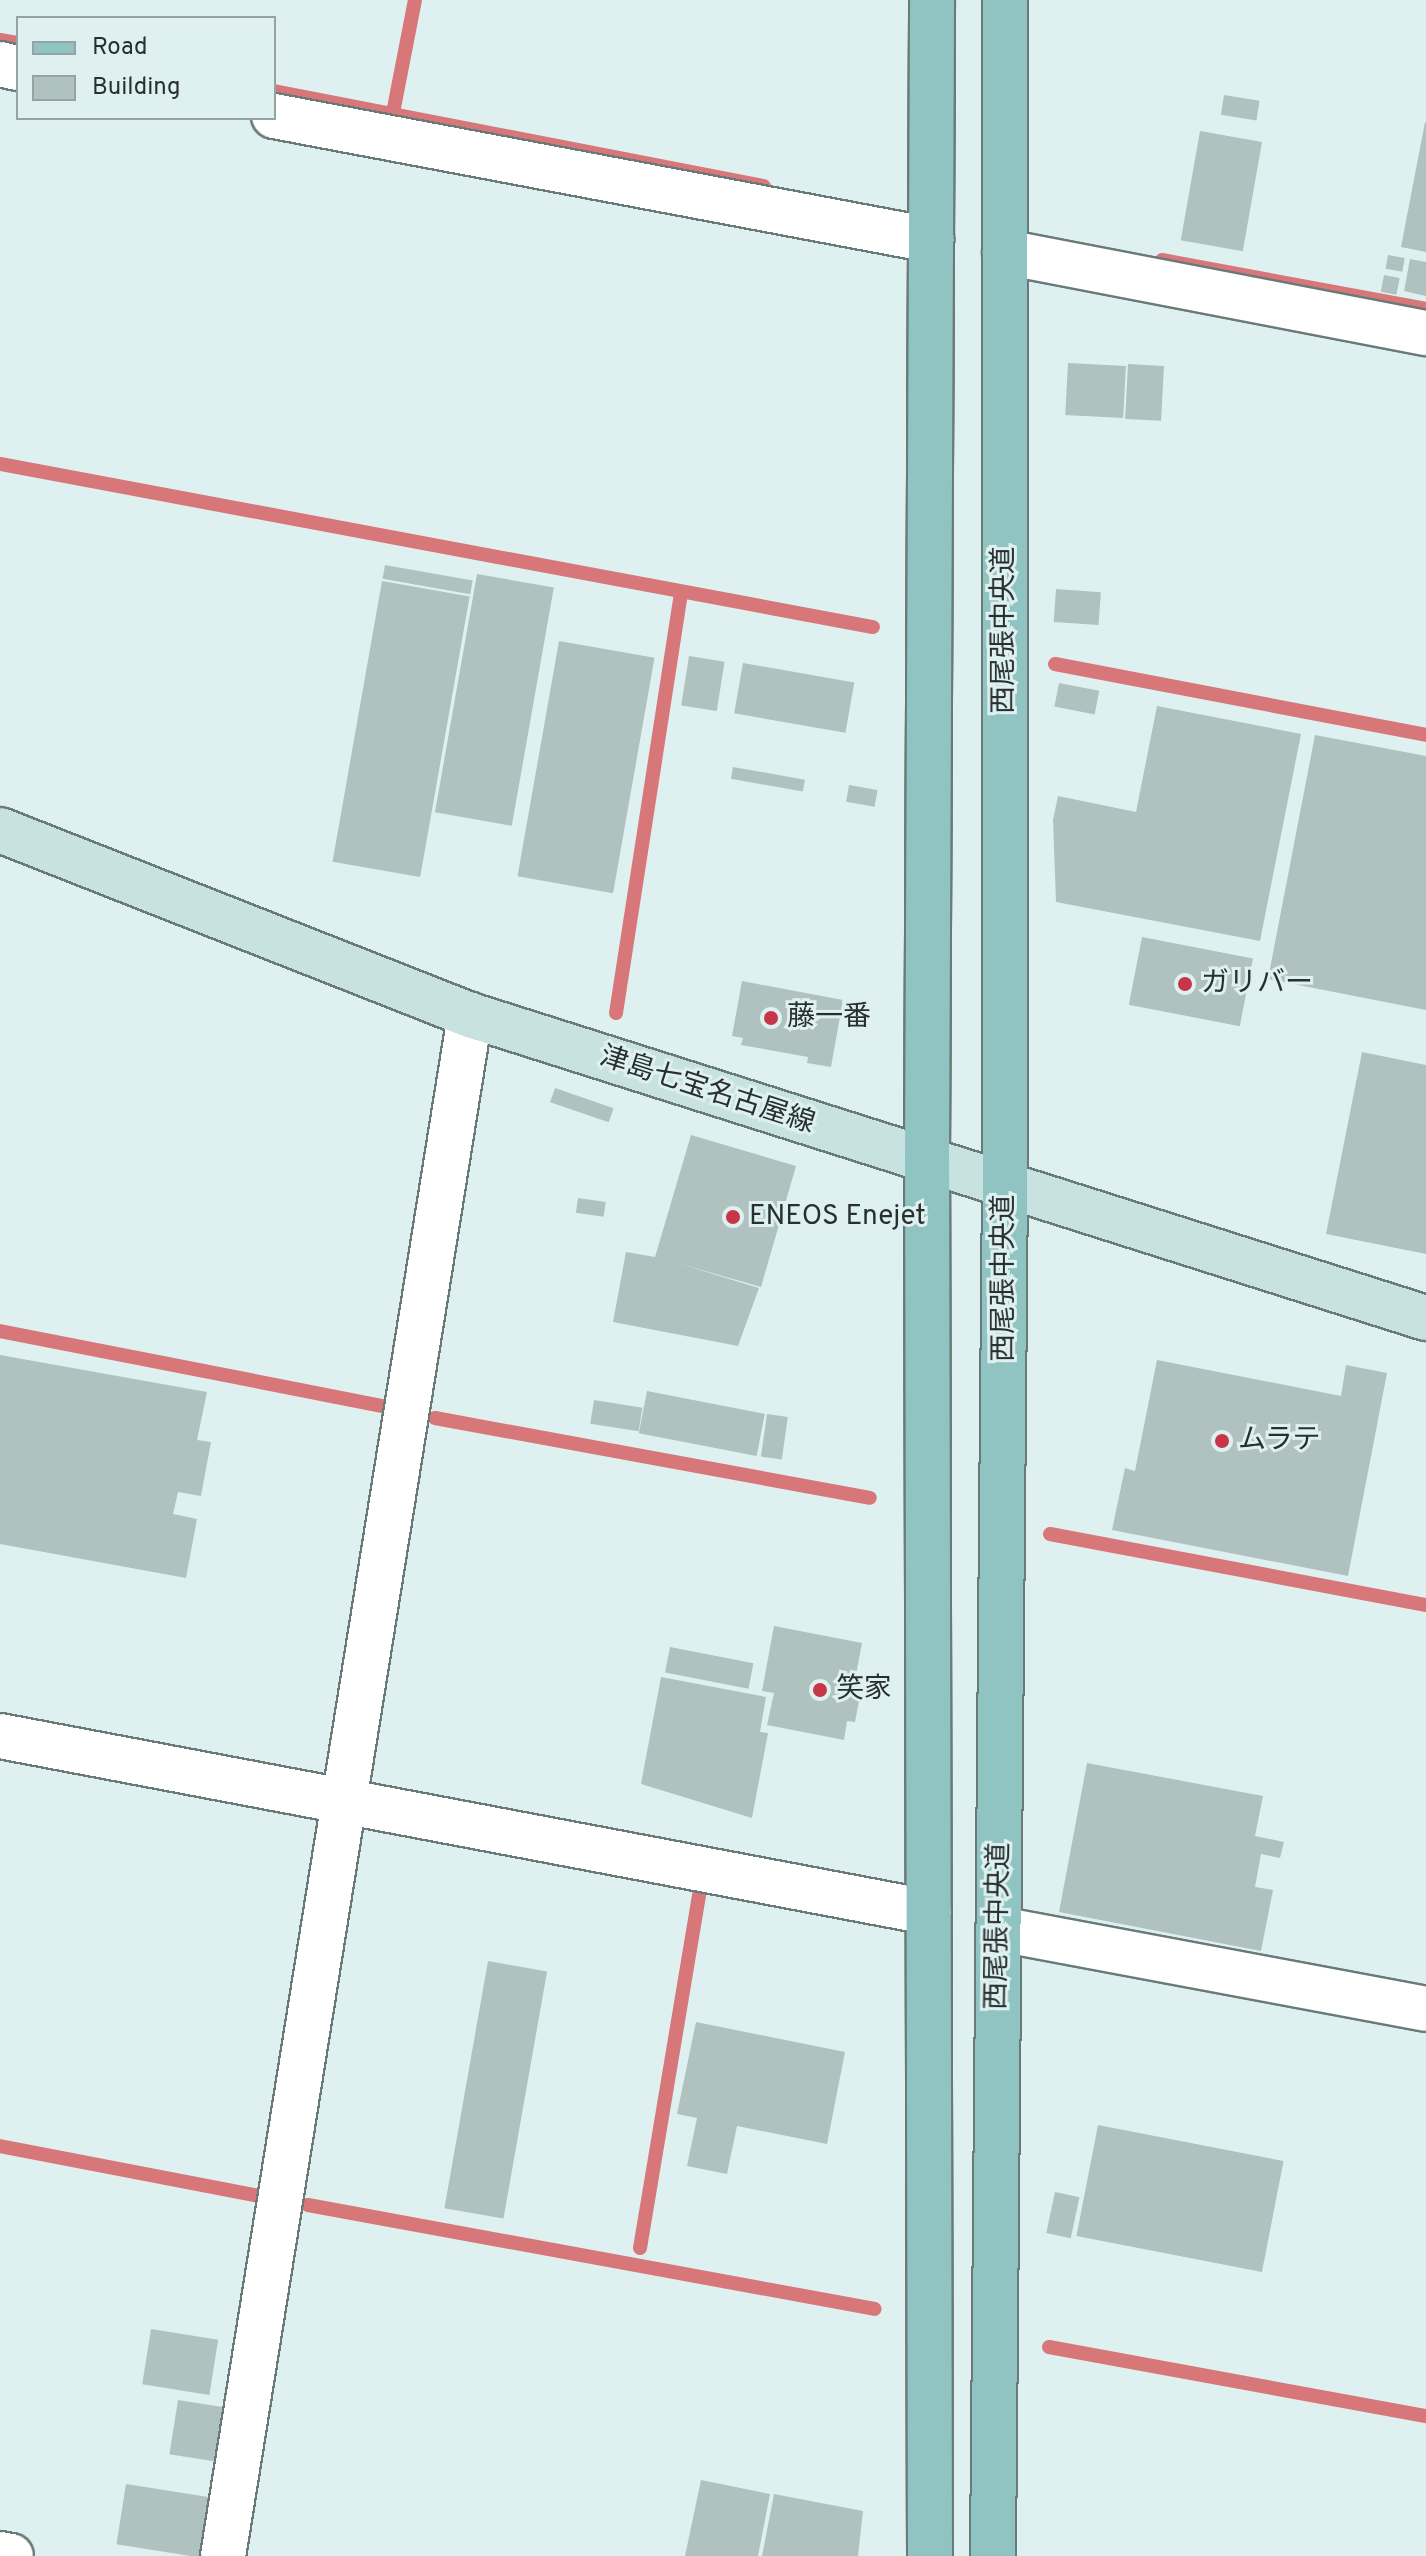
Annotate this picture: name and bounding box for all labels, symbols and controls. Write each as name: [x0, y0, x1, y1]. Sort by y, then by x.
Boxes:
legend: [16, 16, 276, 120]
text: Road: [92, 33, 148, 63]
text: Building: [92, 73, 181, 103]
street label: 西尾張中央道: [988, 546, 1022, 714]
place label: ガリバー: [1201, 967, 1313, 1001]
marker: ガリバー: [1176, 975, 1194, 993]
place label: 藤一番: [787, 1001, 871, 1035]
marker: 藤一番: [762, 1009, 780, 1027]
street label: 津島七宝名古屋線: [595, 1040, 819, 1142]
street label: 西尾張中央道: [988, 1194, 1022, 1362]
place label: ENEOS Enejet: [749, 1200, 926, 1234]
marker: ENEOS Enejet: [724, 1208, 742, 1226]
place label: ムラテ: [1238, 1424, 1322, 1458]
marker: ムラテ: [1213, 1432, 1231, 1450]
place label: 笑家: [836, 1673, 892, 1707]
marker: 笑家: [811, 1681, 829, 1699]
street label: 西尾張中央道: [981, 1842, 1017, 2010]

